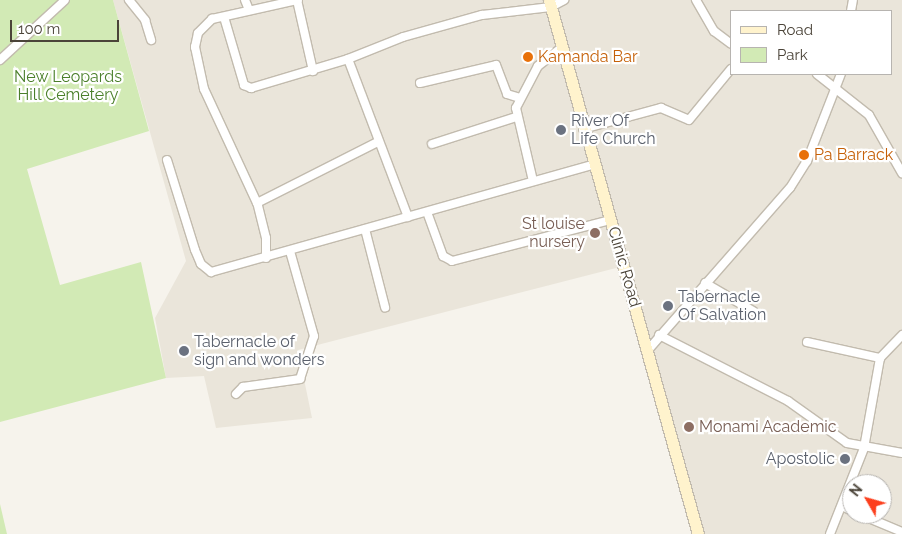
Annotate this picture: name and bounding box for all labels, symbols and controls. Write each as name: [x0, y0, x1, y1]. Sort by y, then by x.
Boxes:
scale bar: [12, 10, 121, 42]
legend: [730, 10, 892, 75]
text: 100 m: [18, 20, 60, 38]
text: Road: [777, 21, 813, 39]
text: Park: [777, 46, 808, 64]
place label: Kamanda Bar: [538, 47, 638, 67]
marker: Kamanda Bar: [522, 51, 534, 63]
park label: New Leopards Hill Cemetery: [14, 67, 122, 105]
place label: River Of Life Church: [571, 111, 656, 149]
marker: River Of Life Church: [555, 124, 567, 136]
place label: Pa Barrack: [814, 145, 893, 165]
marker: Pa Barrack: [798, 149, 810, 161]
place label: St louise nursery: [522, 214, 585, 252]
street label: Clinic Road: [603, 225, 645, 309]
marker: St louise nursery: [589, 227, 601, 239]
place label: Tabernacle Of Salvation: [678, 287, 767, 325]
marker: Tabernacle Of Salvation: [662, 300, 674, 312]
place label: Tabernacle of sign and wonders: [194, 332, 325, 370]
marker: Tabernacle of sign and wonders: [178, 345, 190, 357]
place label: Monami Academic: [699, 417, 837, 437]
marker: Monami Academic: [683, 421, 695, 433]
place label: Apostolic: [766, 449, 835, 469]
marker: Apostolic: [839, 453, 851, 465]
north arrow: [842, 474, 892, 524]
text: N: [846, 481, 866, 500]

